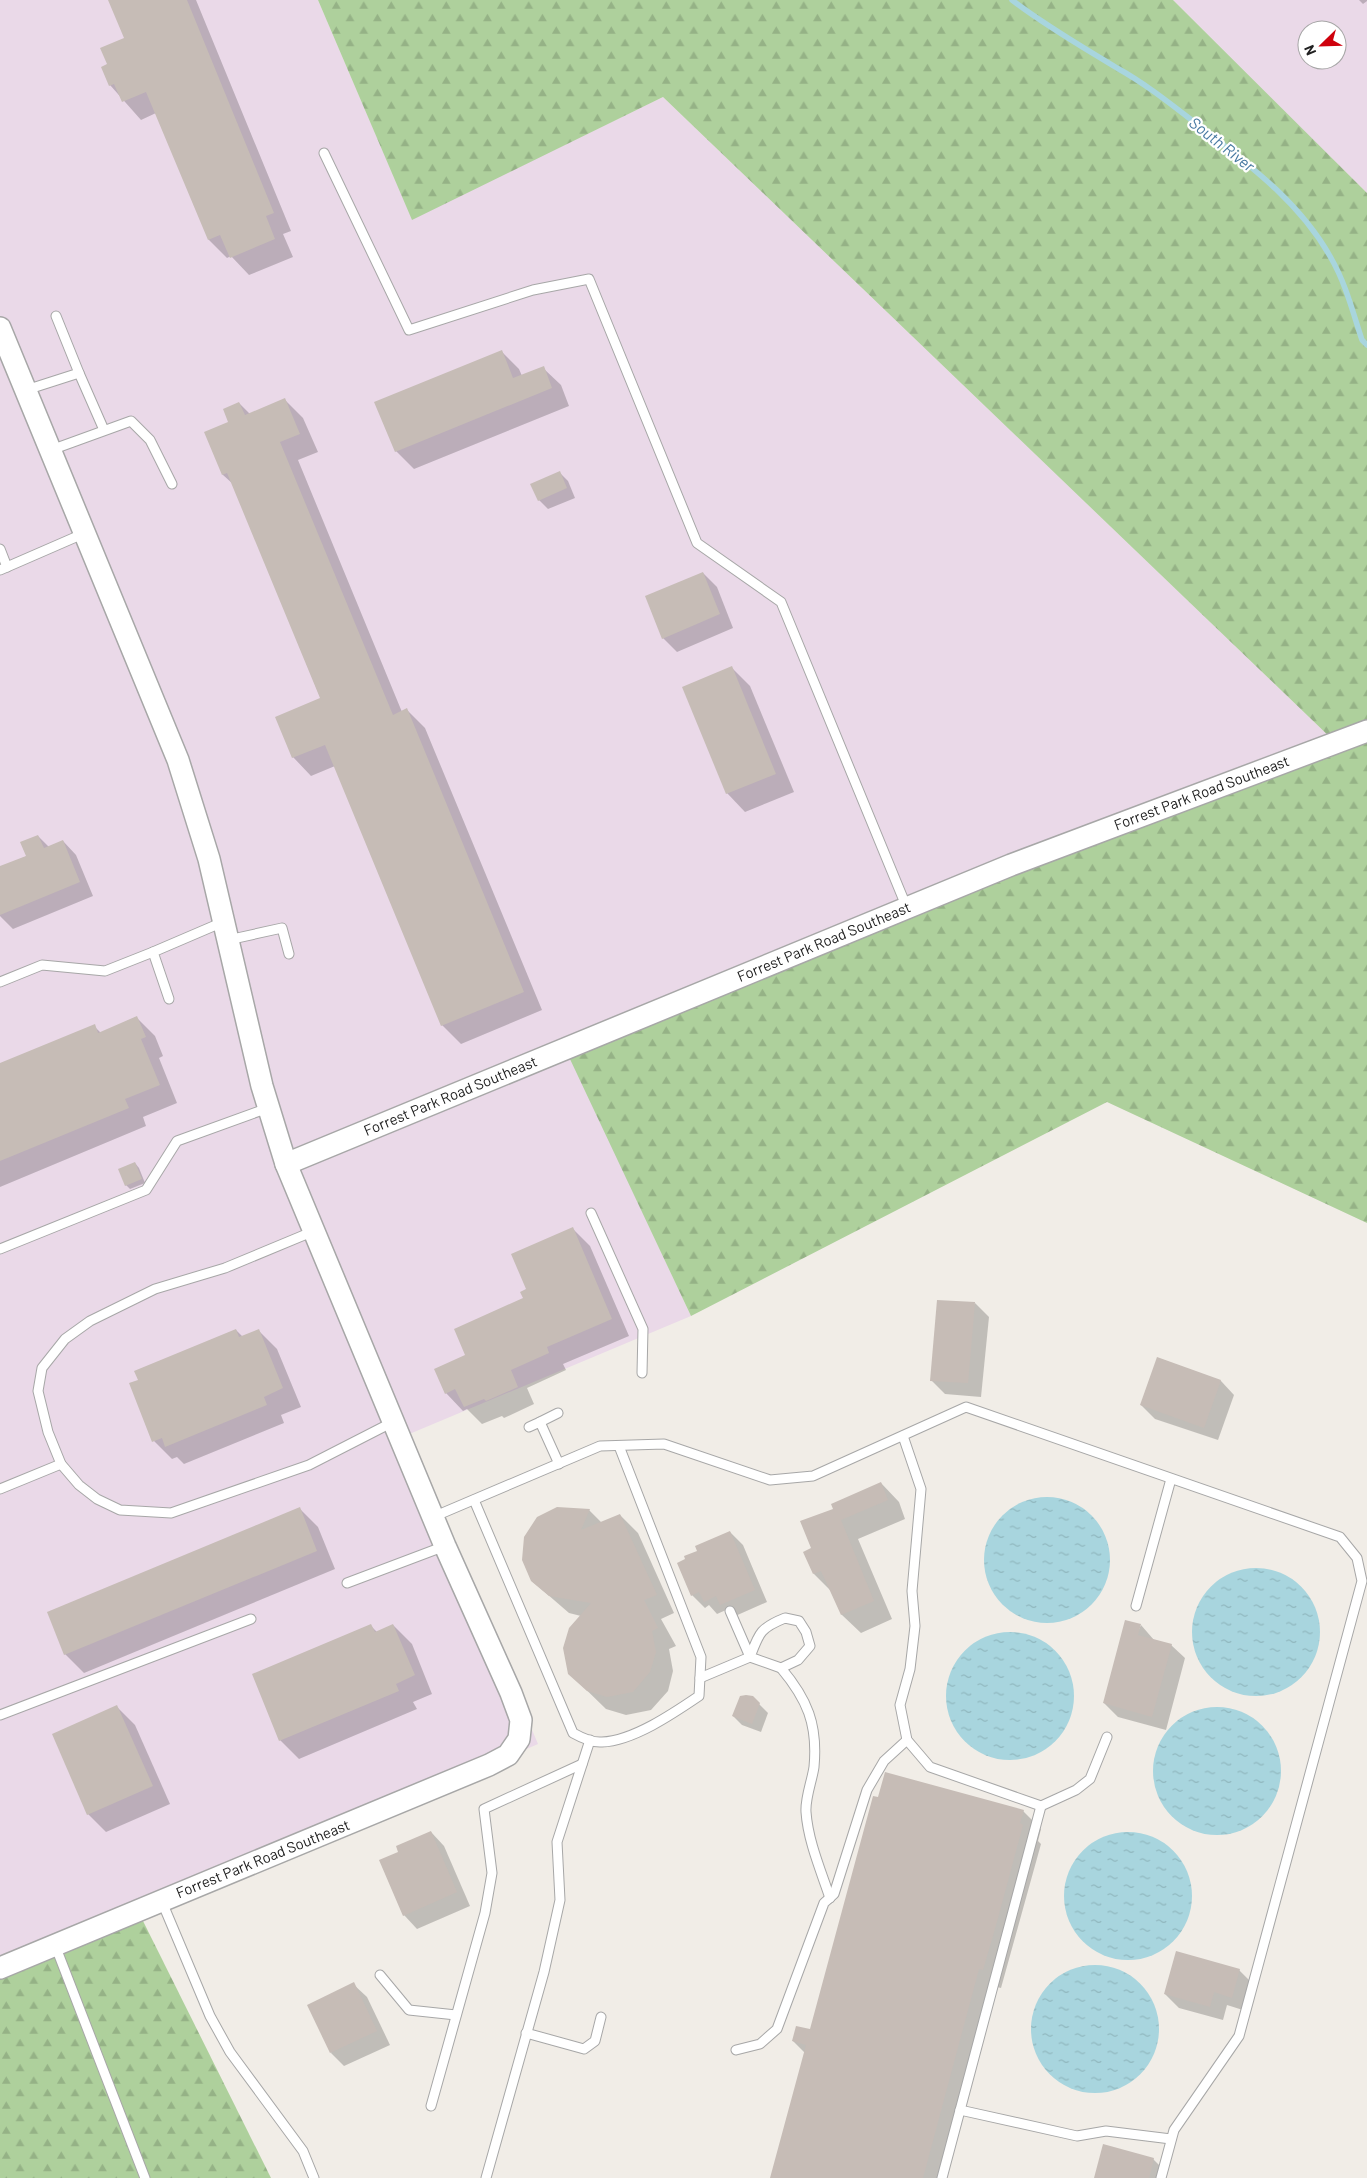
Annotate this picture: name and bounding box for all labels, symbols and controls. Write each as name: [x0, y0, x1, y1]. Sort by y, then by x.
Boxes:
north arrow: [1297, 20, 1347, 70]
text: N: [1300, 43, 1319, 58]
water label: South River: [1186, 112, 1260, 176]
street label: Forrest Park Road Southeast: [1111, 751, 1292, 833]
street label: Forrest Park Road Southeast: [734, 897, 913, 985]
street label: Forrest Park Road Southeast: [361, 1051, 540, 1139]
street label: Forrest Park Road Southeast: [173, 1815, 352, 1901]

